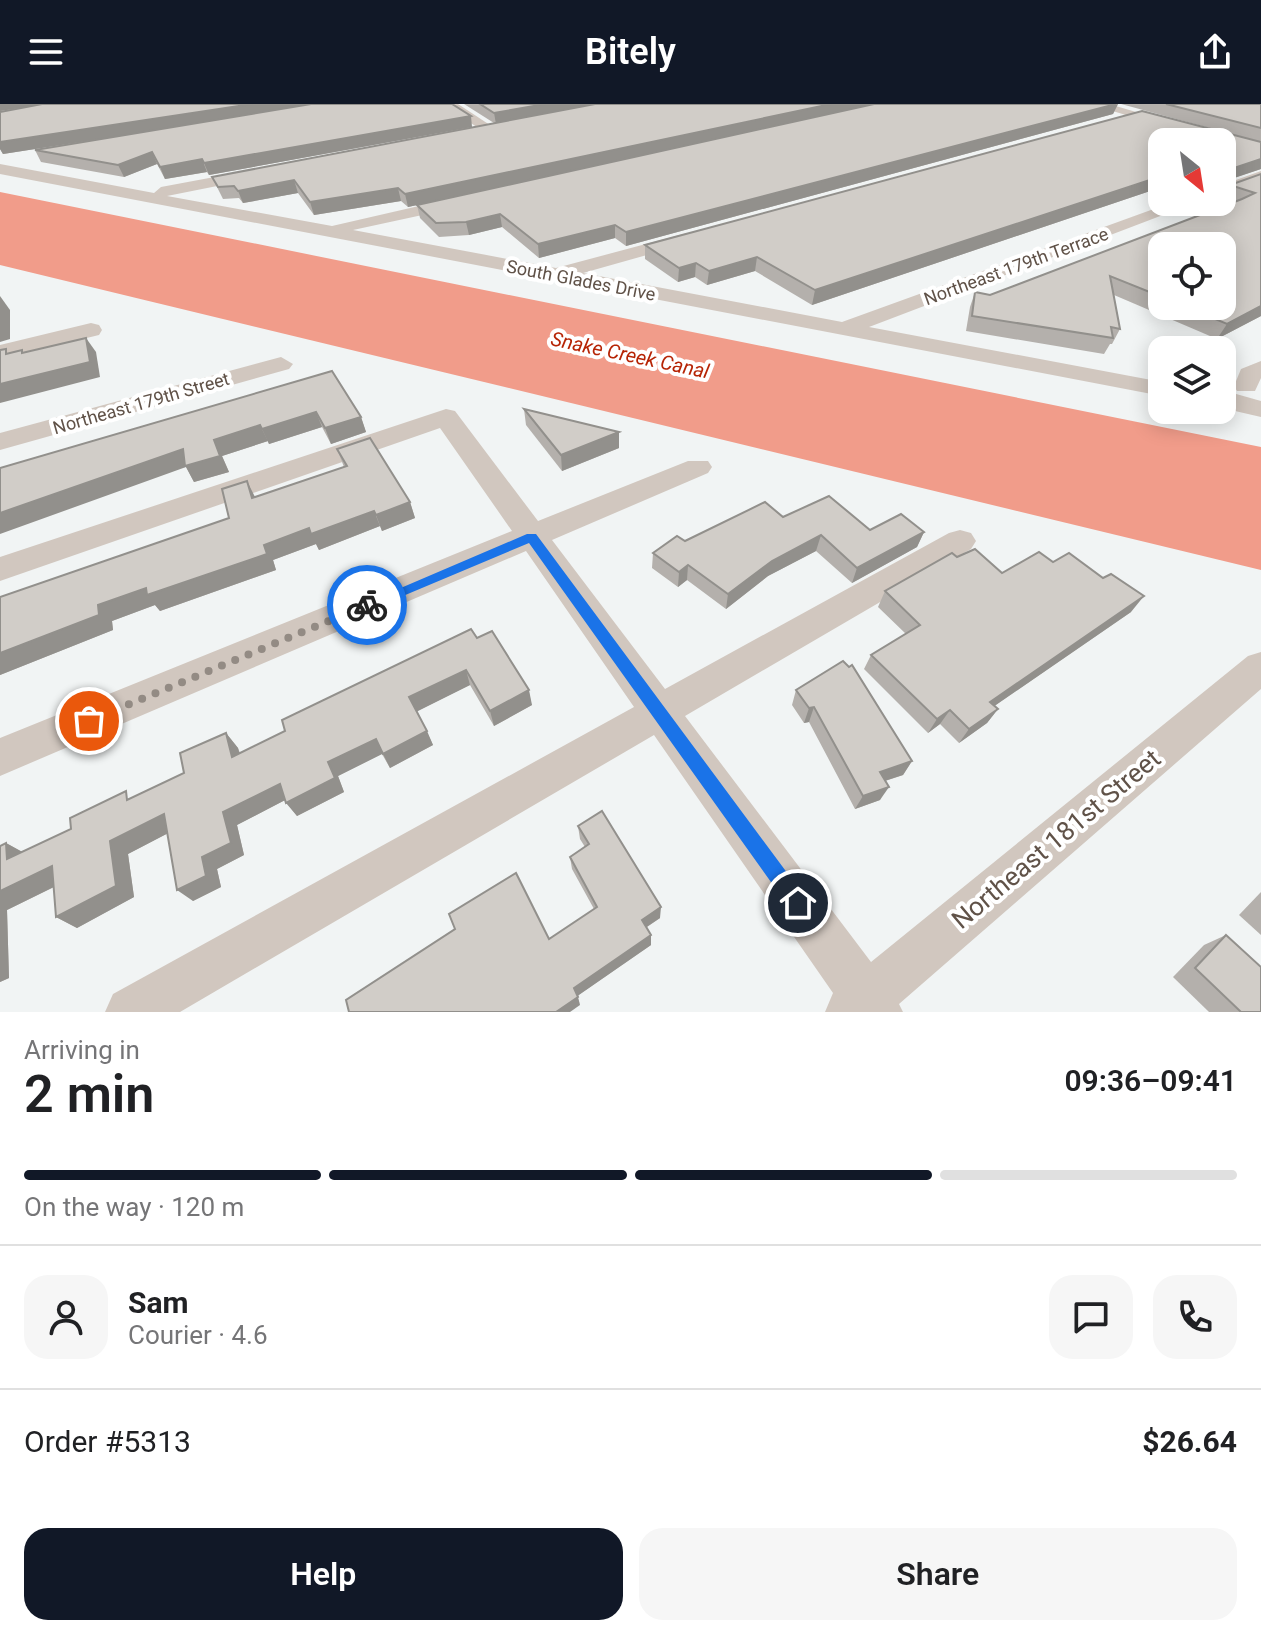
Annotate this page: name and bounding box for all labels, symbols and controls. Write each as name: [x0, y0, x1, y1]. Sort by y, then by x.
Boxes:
icon: menu: [24, 30, 68, 74]
icon: share: [1193, 30, 1237, 74]
text: Bitely: [585, 31, 676, 73]
north arrow: [1148, 128, 1236, 216]
map controls: [1148, 128, 1236, 424]
street label: Northeast 179th Terrace: [921, 223, 1111, 309]
button: locate: [1148, 232, 1236, 320]
street label: South Glades Drive: [505, 255, 657, 305]
water label: Snake Creek Canal: [549, 327, 712, 384]
button: layers: [1148, 336, 1236, 424]
street label: Northeast 179th Street: [50, 368, 232, 438]
courier: [327, 565, 407, 645]
icon: bike: [345, 583, 389, 627]
pin: [55, 687, 123, 755]
icon: bag: [67, 699, 111, 743]
street label: Northeast 181st Street: [946, 743, 1166, 935]
pin: [764, 869, 832, 937]
icon: home: [776, 881, 820, 925]
text: Arriving in: [24, 1035, 140, 1065]
text: 09:36–09:41: [1064, 1063, 1237, 1098]
text: 2 min: [24, 1064, 154, 1125]
text: On the way · 120 m: [24, 1192, 244, 1222]
button: person: [24, 1275, 108, 1359]
button: chat: [1049, 1275, 1133, 1359]
button: phone: [1153, 1275, 1237, 1359]
text: Sam: [128, 1285, 189, 1320]
text: Courier · 4.6: [128, 1320, 268, 1350]
text: Order #5313: [24, 1424, 191, 1459]
text: $26.64: [1142, 1424, 1237, 1459]
button: Help: [24, 1528, 623, 1620]
button: Share: [639, 1528, 1237, 1620]

